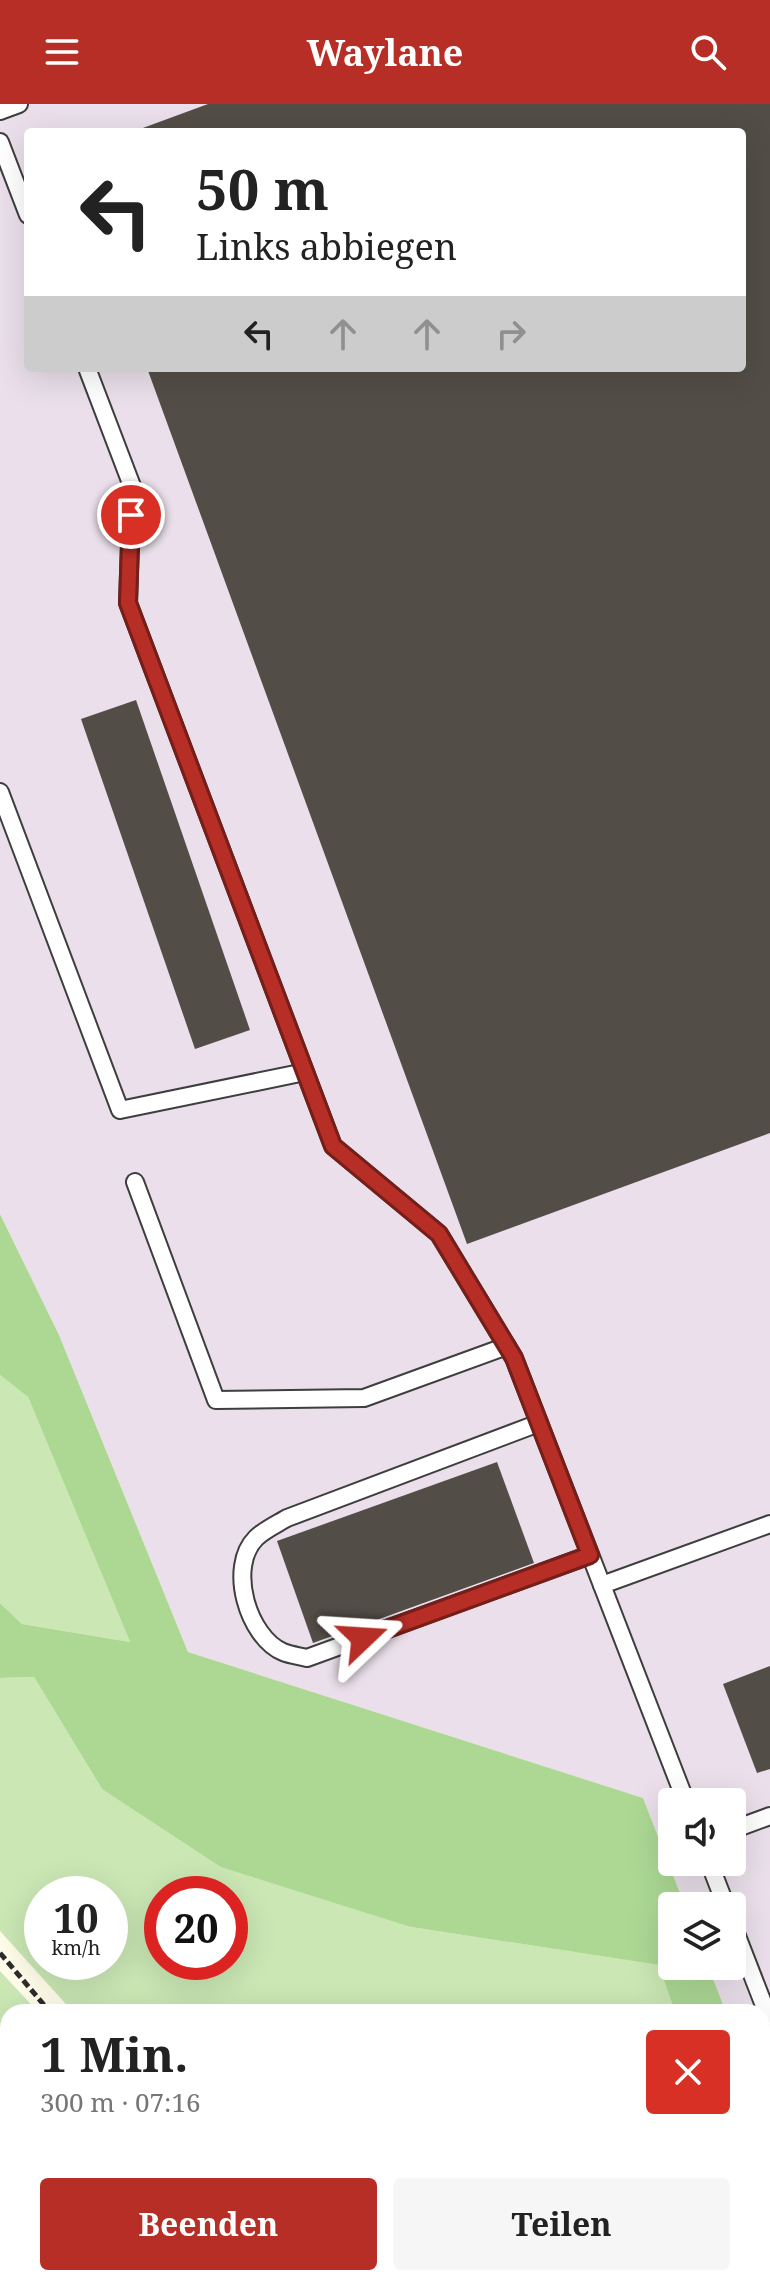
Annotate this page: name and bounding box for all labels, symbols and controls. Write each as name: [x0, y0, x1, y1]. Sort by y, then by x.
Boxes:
text: Waylane: [307, 28, 463, 77]
icon: menu: [40, 30, 84, 74]
icon: search: [686, 30, 730, 74]
text: 50 m: [196, 150, 329, 226]
icon: left: [64, 160, 168, 264]
text: Links abbiegen: [196, 222, 457, 271]
icon: left: [237, 312, 281, 356]
icon: ahead: [321, 312, 365, 356]
icon: ahead: [405, 312, 449, 356]
icon: right: [489, 312, 533, 356]
pin: [97, 481, 165, 549]
icon: arrive: [109, 493, 153, 537]
position arrow: [321, 1596, 405, 1680]
map controls: [658, 1788, 746, 1980]
button: sound: [658, 1788, 746, 1876]
speed limit sign: 20: [144, 1876, 248, 1980]
text: 10: [53, 1890, 99, 1945]
button: layers: [658, 1892, 746, 1980]
text: km/h: [51, 1934, 101, 1961]
text: 1 Min.: [40, 2021, 188, 2086]
button: close: [646, 2030, 730, 2114]
text: 300 m · 07:16: [40, 2084, 201, 2120]
button: Beenden: [40, 2178, 377, 2270]
button: Teilen: [393, 2178, 730, 2270]

